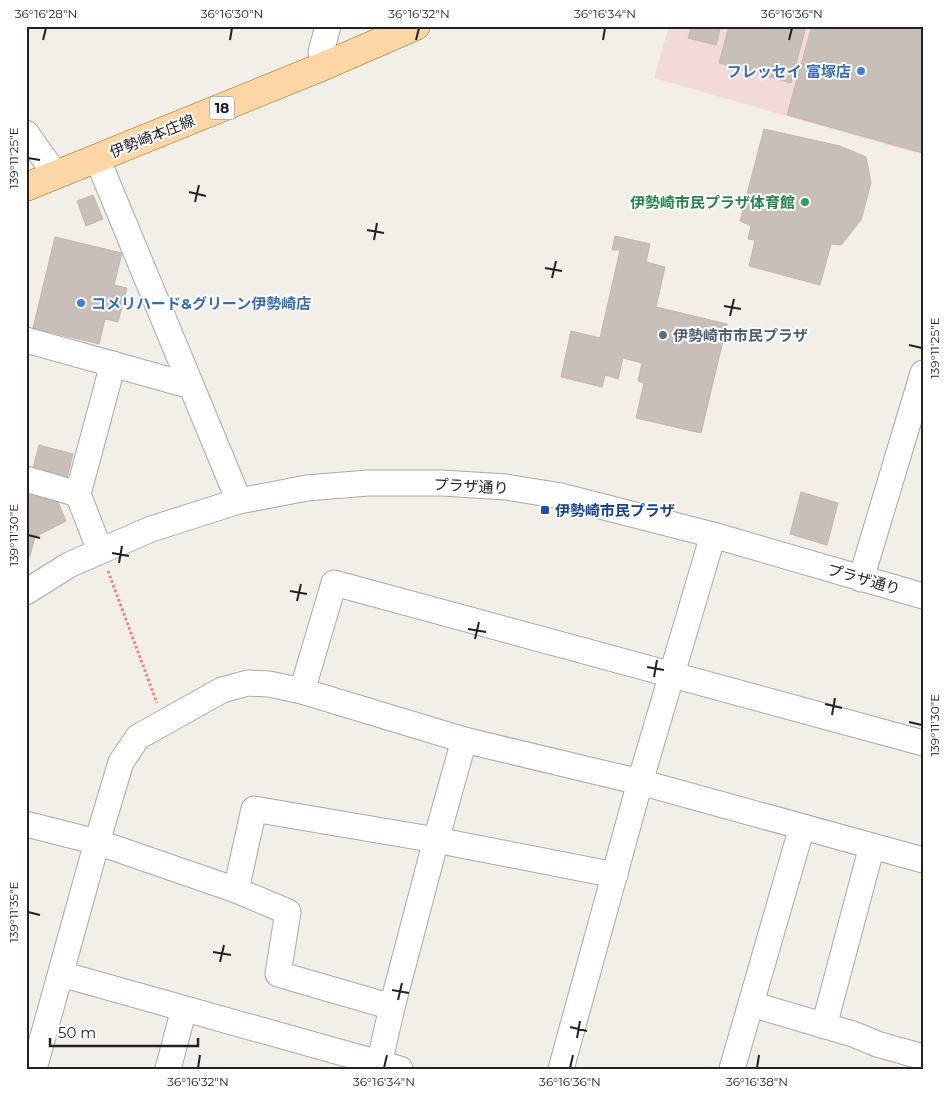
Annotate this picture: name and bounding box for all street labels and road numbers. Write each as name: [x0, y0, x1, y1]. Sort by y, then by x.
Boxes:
road number: 18: [210, 96, 234, 120]
street label: 伊勢崎本庄線: [107, 110, 197, 162]
street label: プラザ通り: [433, 475, 509, 497]
street label: プラザ通り: [825, 560, 903, 598]

